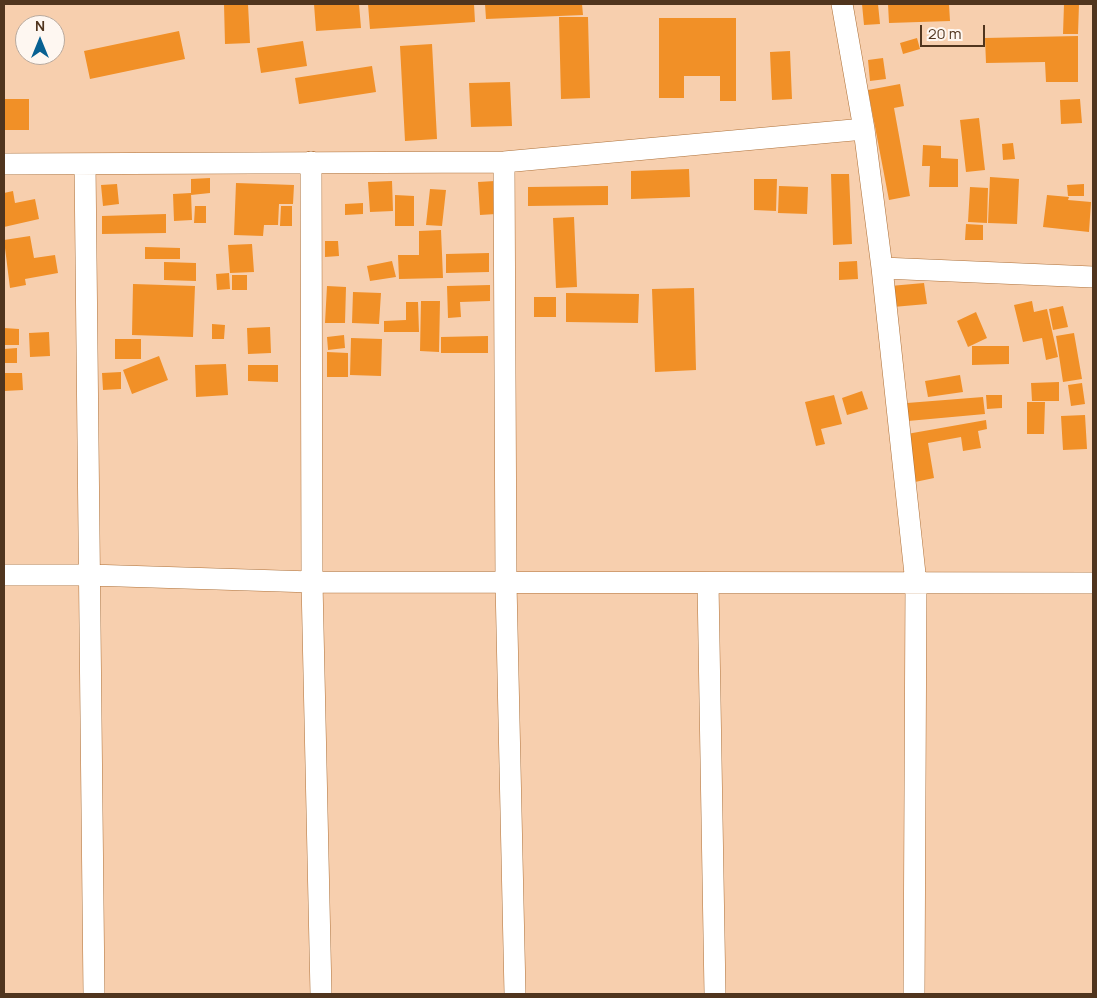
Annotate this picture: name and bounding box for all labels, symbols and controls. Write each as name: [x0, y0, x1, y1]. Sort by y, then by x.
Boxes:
north arrow: [15, 15, 65, 65]
scale bar: [922, 15, 987, 47]
text: N: [35, 16, 45, 35]
text: 20 m: [928, 23, 961, 44]

